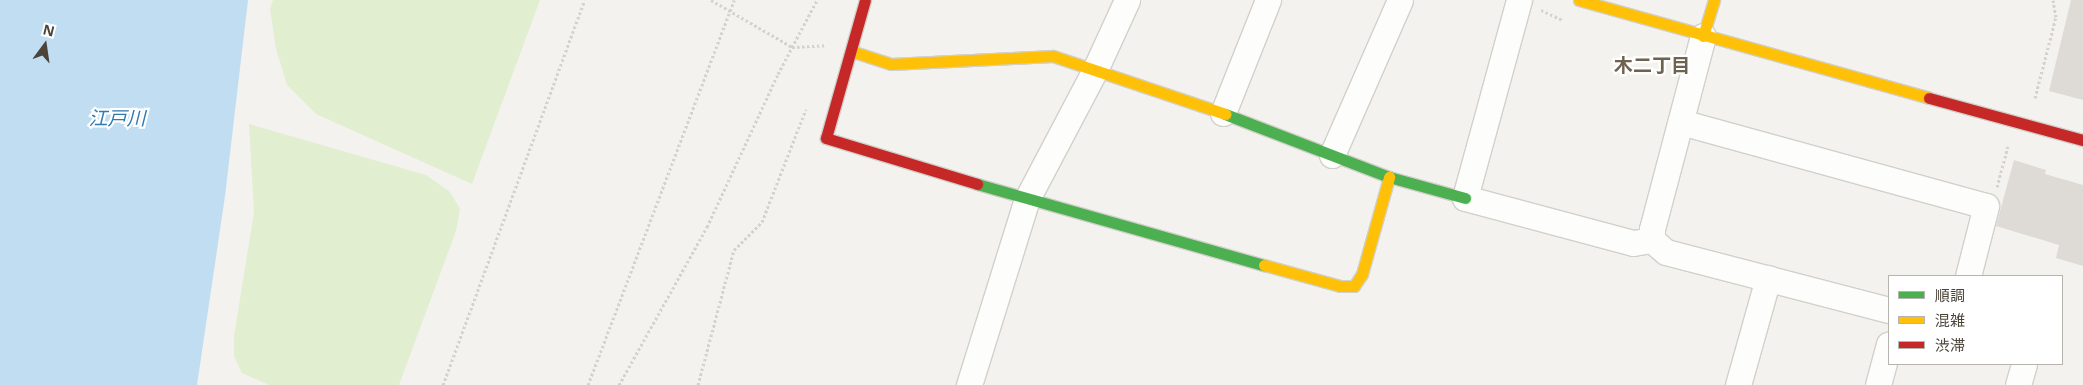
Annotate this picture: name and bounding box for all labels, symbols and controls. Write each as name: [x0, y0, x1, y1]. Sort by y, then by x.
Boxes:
text: N: [41, 19, 57, 41]
north arrow: [20, 20, 70, 70]
district label: 木二丁目: [1614, 55, 1690, 77]
water label: 江戸川: [89, 108, 145, 130]
legend: [1888, 275, 2063, 365]
text: 順調: [1935, 285, 1965, 305]
text: 混雑: [1935, 310, 1965, 330]
text: 渋滞: [1935, 335, 1965, 355]

